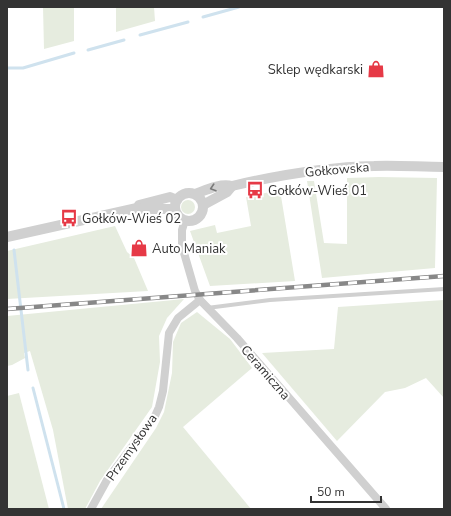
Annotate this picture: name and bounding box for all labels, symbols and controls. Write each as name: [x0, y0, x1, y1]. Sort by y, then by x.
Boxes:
shop icon: Sklep wędkarski: [366, 59, 386, 79]
place label: Sklep wędkarski: [268, 61, 363, 79]
street label: Gołkowska: [304, 158, 370, 182]
bus stop icon: Gołków-Wieś 01: [245, 180, 265, 200]
place label: Gołków-Wieś 01: [268, 182, 367, 200]
one-way arrow: [210, 183, 217, 192]
bus stop icon: Gołków-Wieś 02: [59, 208, 79, 228]
place label: Gołków-Wieś 02: [82, 210, 181, 228]
shop icon: Auto Maniak: [129, 238, 149, 258]
place label: Auto Maniak: [152, 240, 226, 258]
street label: Ceramiczna: [236, 341, 294, 404]
street label: Przemysłowa: [102, 410, 162, 485]
scale bar: [311, 478, 381, 504]
text: 50 m: [317, 484, 345, 500]

